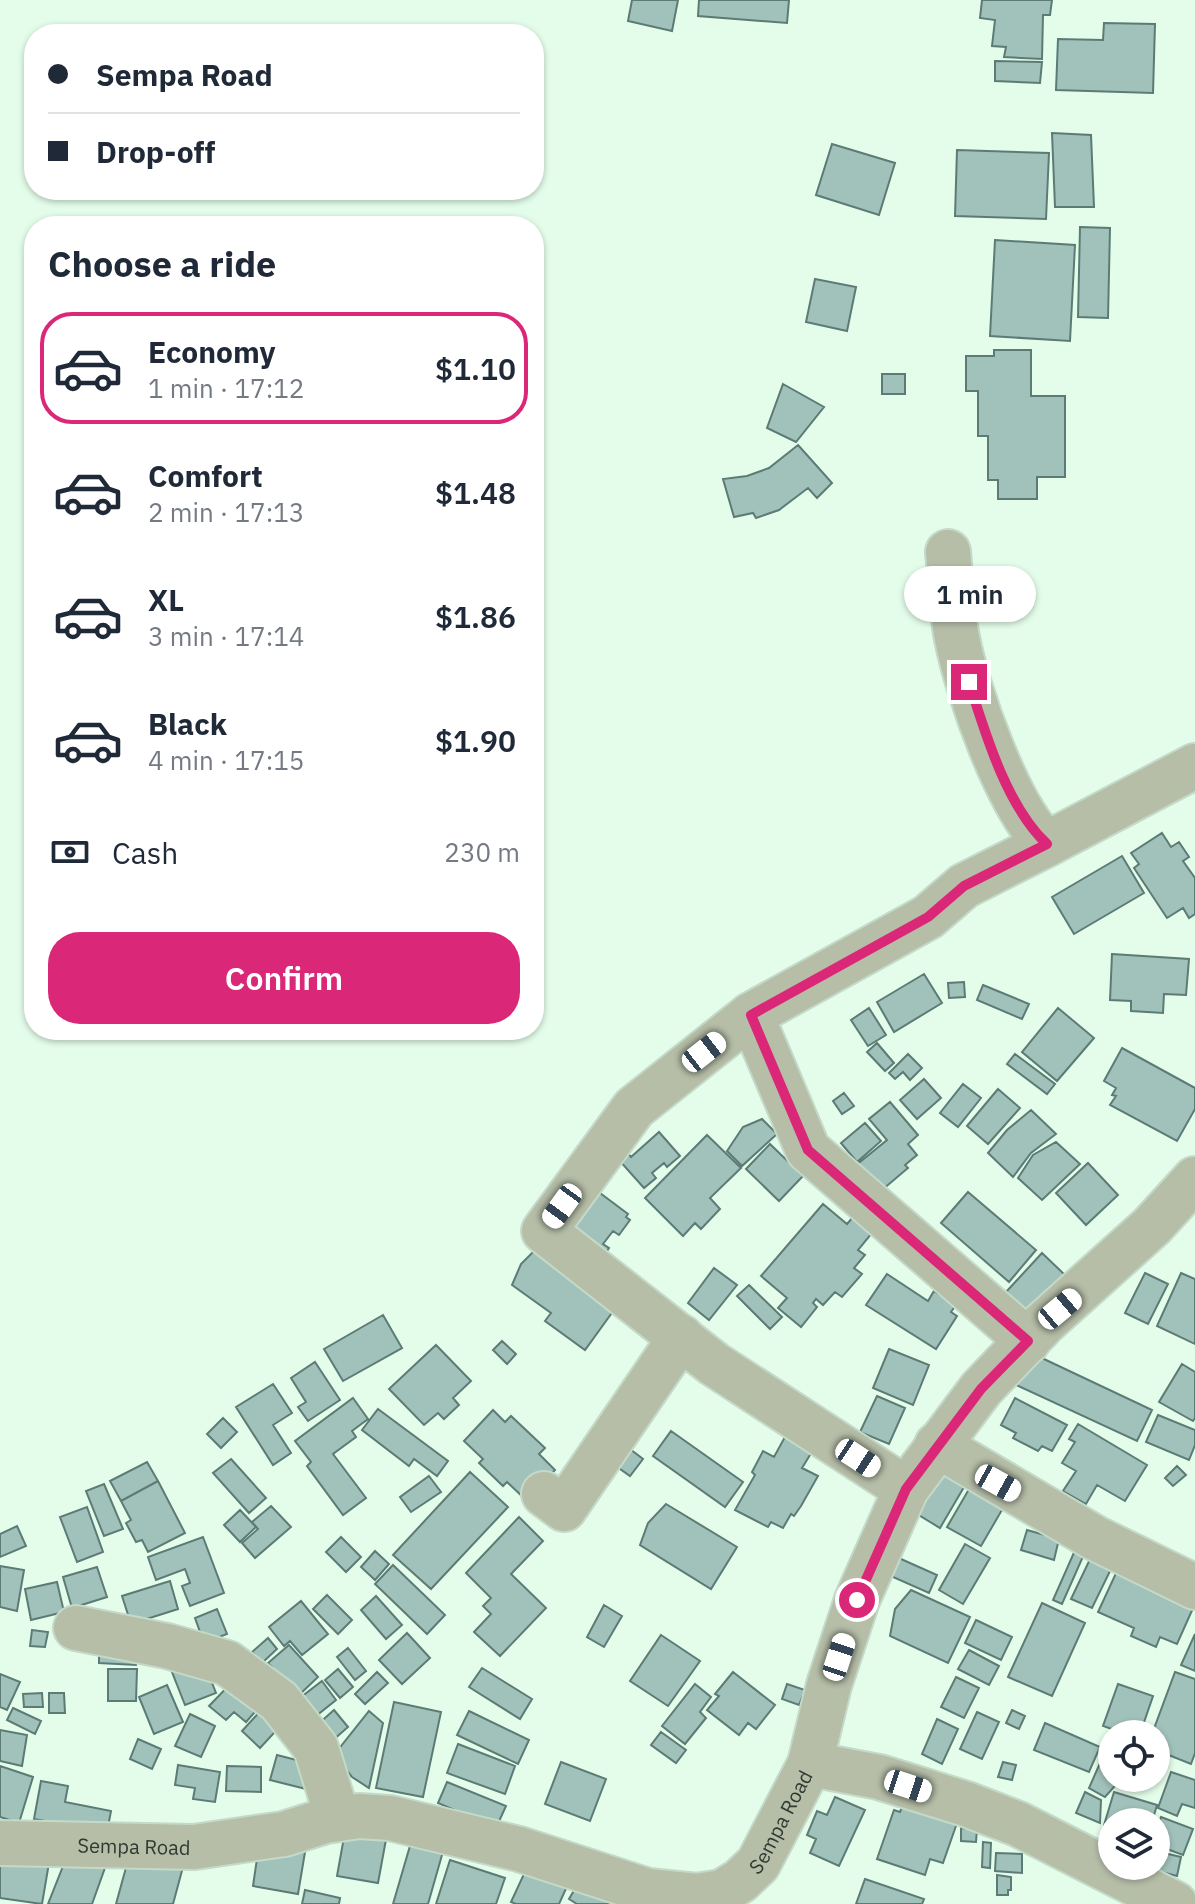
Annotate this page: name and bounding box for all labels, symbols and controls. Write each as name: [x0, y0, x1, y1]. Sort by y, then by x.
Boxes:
text: Sempa Road: [96, 55, 273, 94]
text: Drop-off: [96, 132, 215, 171]
text: Choose a ride: [48, 240, 276, 287]
icon: car: [52, 332, 124, 404]
text: Economy: [148, 332, 276, 371]
text: $1.10: [435, 349, 516, 388]
text: 1 min · 17:12: [148, 371, 304, 405]
icon: car: [52, 456, 124, 528]
text: Comfort: [148, 456, 263, 495]
text: $1.48: [435, 473, 516, 512]
text: 2 min · 17:13: [148, 495, 304, 529]
callout: 1 min: [903, 566, 1035, 622]
text: 1 min: [936, 577, 1004, 611]
icon: car: [52, 580, 124, 652]
text: XL: [148, 580, 184, 619]
text: $1.86: [435, 597, 516, 636]
text: 3 min · 17:14: [148, 619, 304, 653]
route end: [951, 664, 987, 700]
icon: car: [52, 704, 124, 776]
text: Black: [148, 704, 227, 743]
text: $1.90: [435, 721, 516, 760]
text: 4 min · 17:15: [148, 743, 304, 777]
icon: cash: [48, 830, 92, 874]
text: Cash: [112, 833, 178, 872]
text: 230 m: [444, 835, 520, 869]
button: Confirm: [48, 932, 520, 1024]
car: [678, 1028, 730, 1076]
car: [538, 1180, 586, 1232]
car: [1034, 1284, 1086, 1334]
car: [831, 1435, 885, 1481]
car: [971, 1461, 1025, 1505]
route start: [839, 1582, 875, 1618]
car: [820, 1630, 858, 1684]
map controls: [1098, 1720, 1170, 1880]
button: locate: [1098, 1720, 1170, 1792]
street label: Sempa Road: [742, 1765, 818, 1880]
car: [881, 1767, 935, 1805]
button: layers: [1098, 1808, 1170, 1880]
street label: Sempa Road: [77, 1831, 191, 1860]

